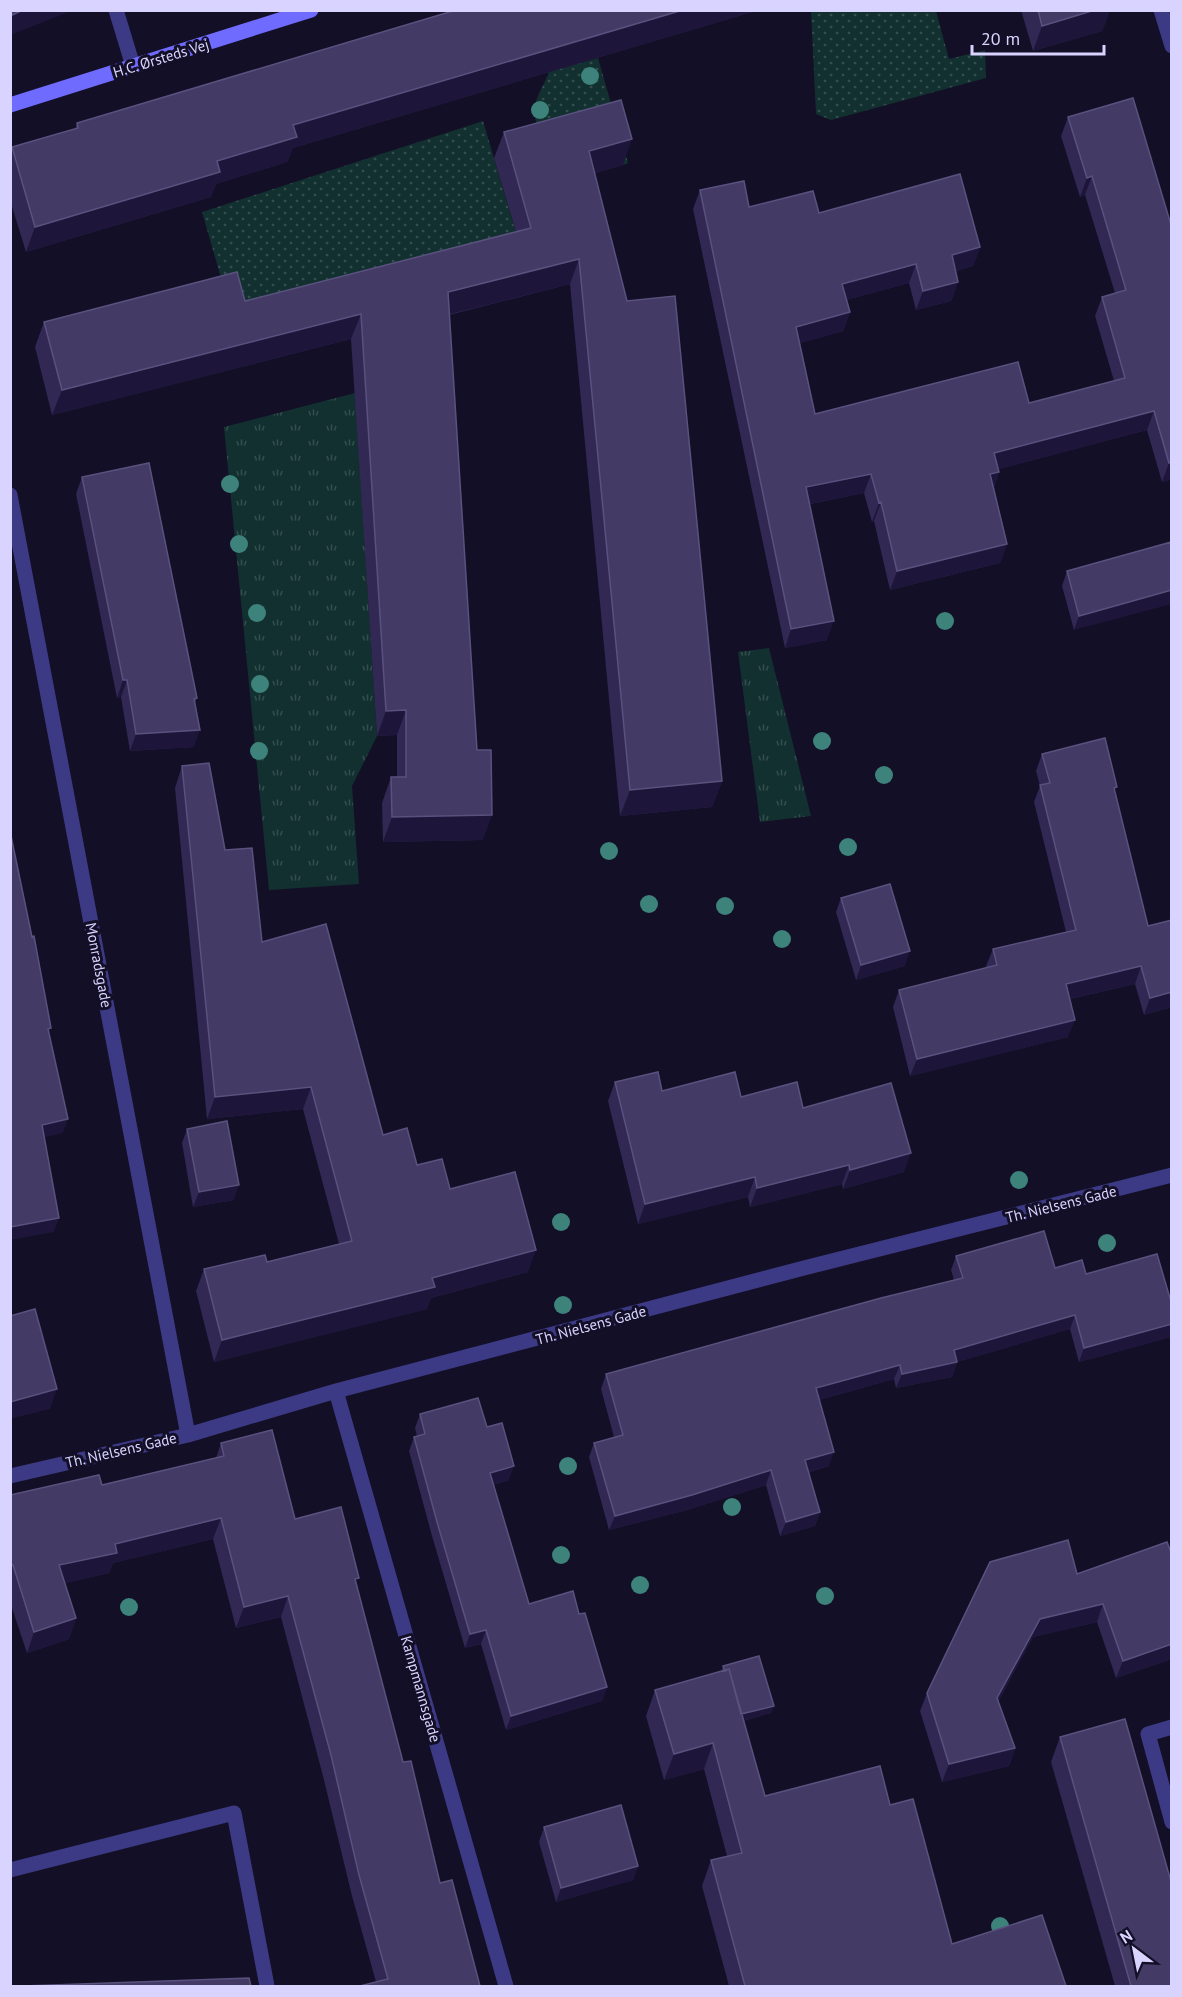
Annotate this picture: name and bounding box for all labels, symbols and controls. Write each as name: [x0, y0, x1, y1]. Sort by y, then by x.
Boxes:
scale bar: [972, 18, 1104, 56]
text: 20 m: [981, 27, 1020, 50]
street label: H.C. Ørsteds Vej: [111, 34, 211, 82]
street label: Monradsgade: [81, 921, 117, 1009]
street label: Th. Nielsens Gade: [1004, 1181, 1118, 1227]
street label: Th. Nielsens Gade: [534, 1301, 648, 1349]
street label: Th. Nielsens Gade: [64, 1428, 178, 1472]
street label: Kampmannsgade: [397, 1634, 445, 1744]
north arrow: [1104, 1919, 1164, 1979]
text: N: [1116, 1925, 1136, 1948]

